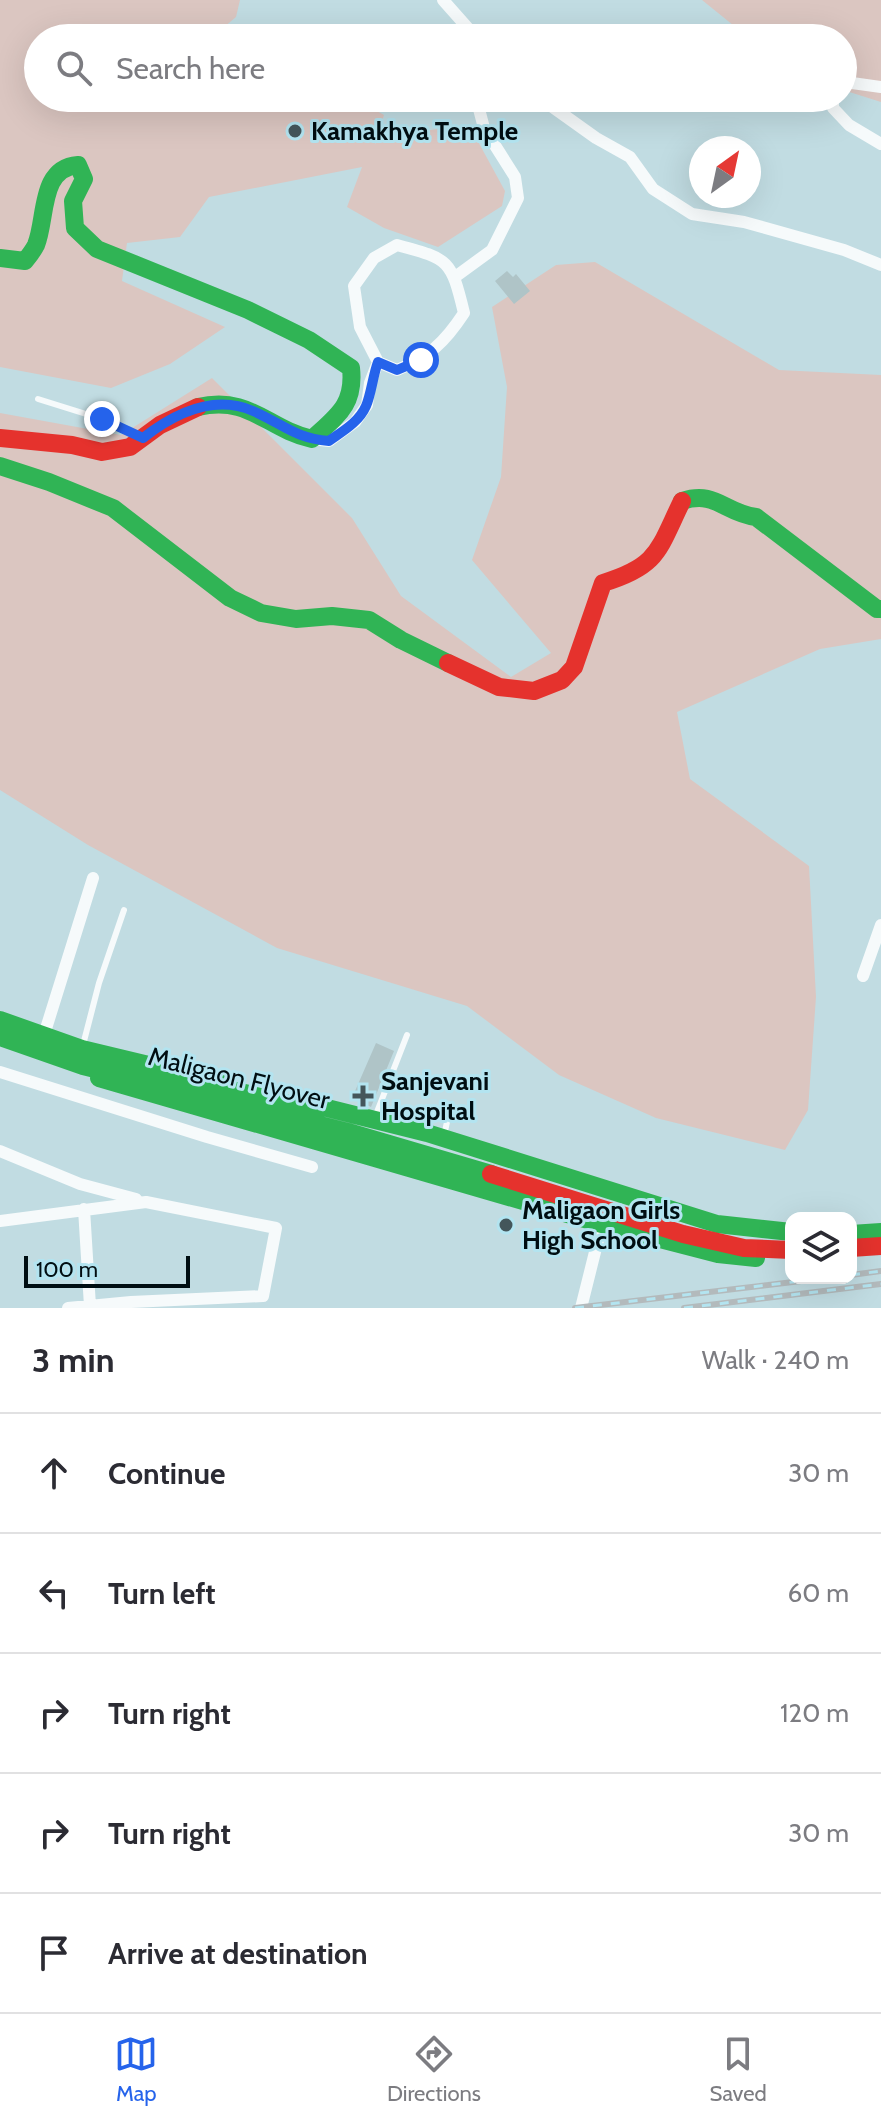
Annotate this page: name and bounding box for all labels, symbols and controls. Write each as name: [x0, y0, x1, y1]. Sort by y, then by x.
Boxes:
search box: [24, 24, 857, 112]
icon: search: [52, 46, 96, 90]
text: Search here: [116, 50, 265, 87]
place label: Kamakhya Temple: [311, 115, 518, 147]
marker: Kamakhya Temple: [286, 122, 304, 140]
north arrow: [689, 136, 761, 208]
route start: [403, 342, 439, 378]
route end: [84, 401, 120, 437]
street label: Maligaon Flyover: [145, 1040, 334, 1116]
place label: Sanjevani Hospital: [381, 1065, 489, 1127]
marker: Sanjevani Hospital: [352, 1085, 374, 1107]
place label: Maligaon Girls High School: [522, 1194, 680, 1256]
map controls: [785, 1212, 857, 1284]
button: layers: [785, 1212, 857, 1284]
marker: Maligaon Girls High School: [497, 1216, 515, 1234]
scale bar: [24, 1252, 190, 1288]
text: 100 m: [36, 1256, 98, 1283]
text: 3 min: [32, 1339, 114, 1381]
text: Walk · 240 m: [702, 1344, 849, 1376]
icon: ahead: [32, 1451, 76, 1495]
text: Continue: [108, 1455, 225, 1492]
text: 30 m: [788, 1457, 849, 1489]
icon: left: [32, 1571, 76, 1615]
text: Turn left: [108, 1575, 216, 1612]
text: 60 m: [787, 1577, 849, 1609]
icon: right: [32, 1691, 76, 1735]
text: Turn right: [108, 1695, 231, 1732]
text: 120 m: [780, 1697, 849, 1729]
icon: right: [32, 1811, 76, 1855]
text: Turn right: [108, 1815, 231, 1852]
text: 30 m: [788, 1817, 849, 1849]
icon: arrive: [32, 1931, 76, 1975]
text: Arrive at destination: [108, 1935, 368, 1972]
tab: Map: [114, 2032, 158, 2107]
tab: Directions: [387, 2032, 481, 2107]
tab: Saved: [710, 2032, 767, 2107]

